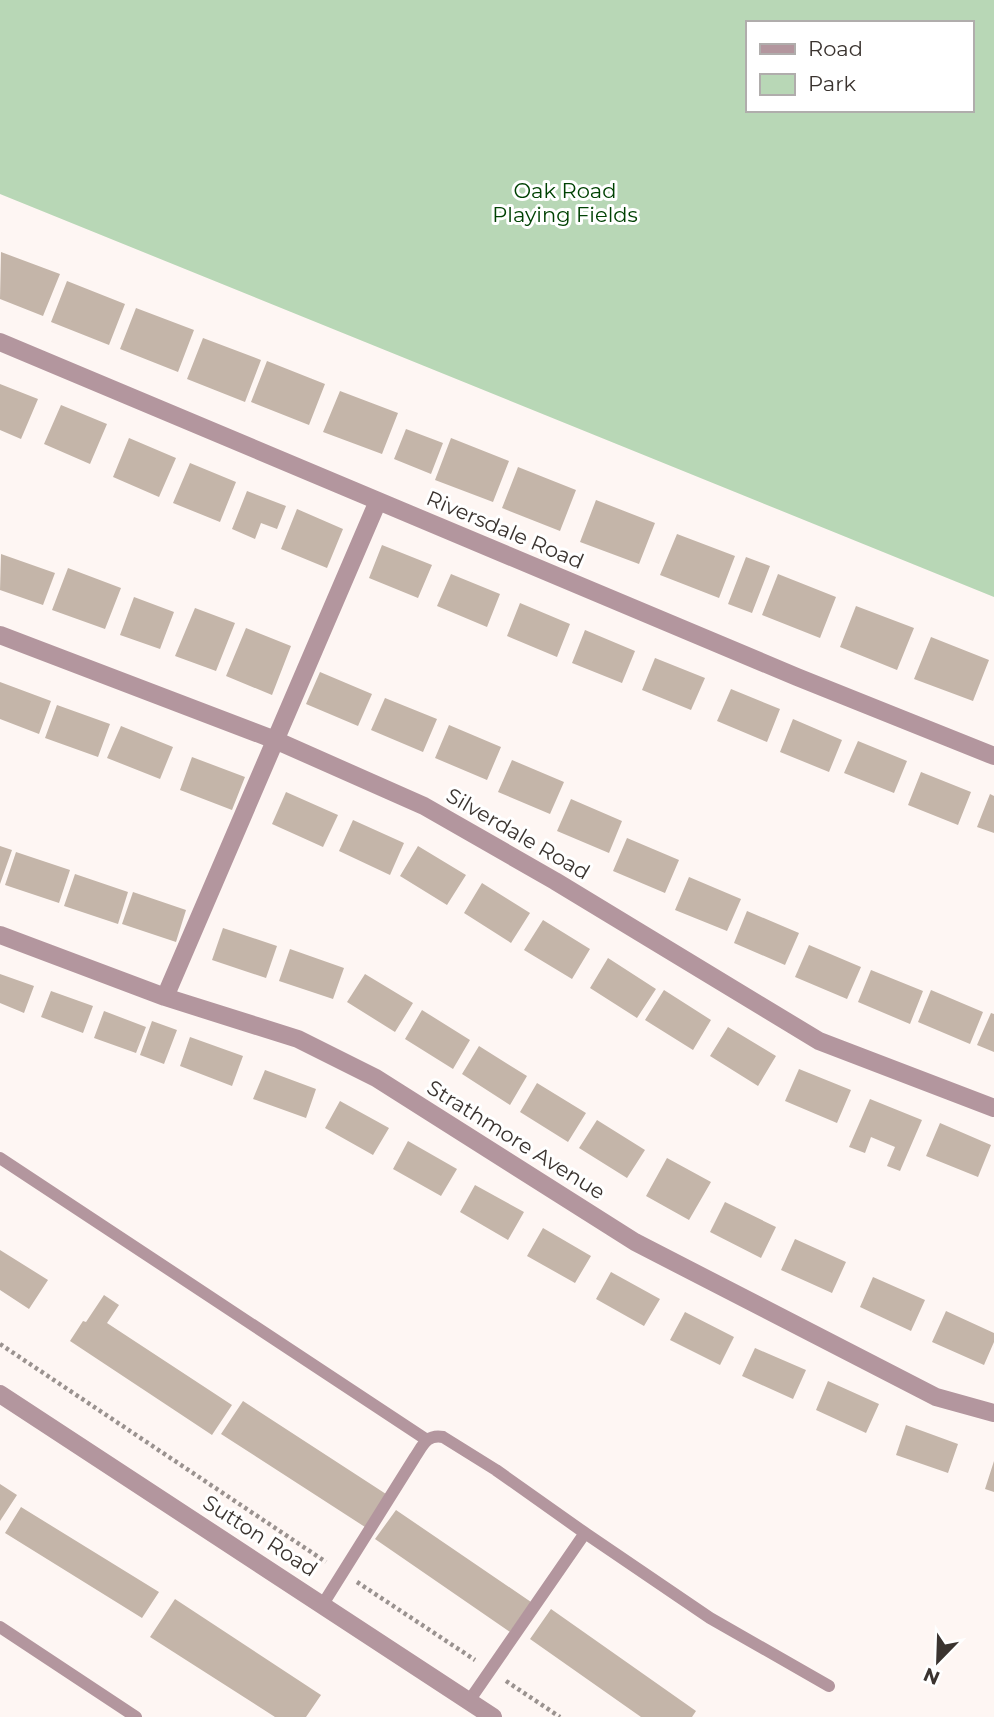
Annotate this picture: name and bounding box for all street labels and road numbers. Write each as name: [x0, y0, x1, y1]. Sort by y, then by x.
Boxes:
street label: Riversdale Road: [423, 485, 588, 574]
street label: Silverdale Road: [442, 782, 594, 885]
street label: Strathmore Avenue: [423, 1075, 610, 1205]
street label: Sutton Road: [198, 1489, 322, 1582]

